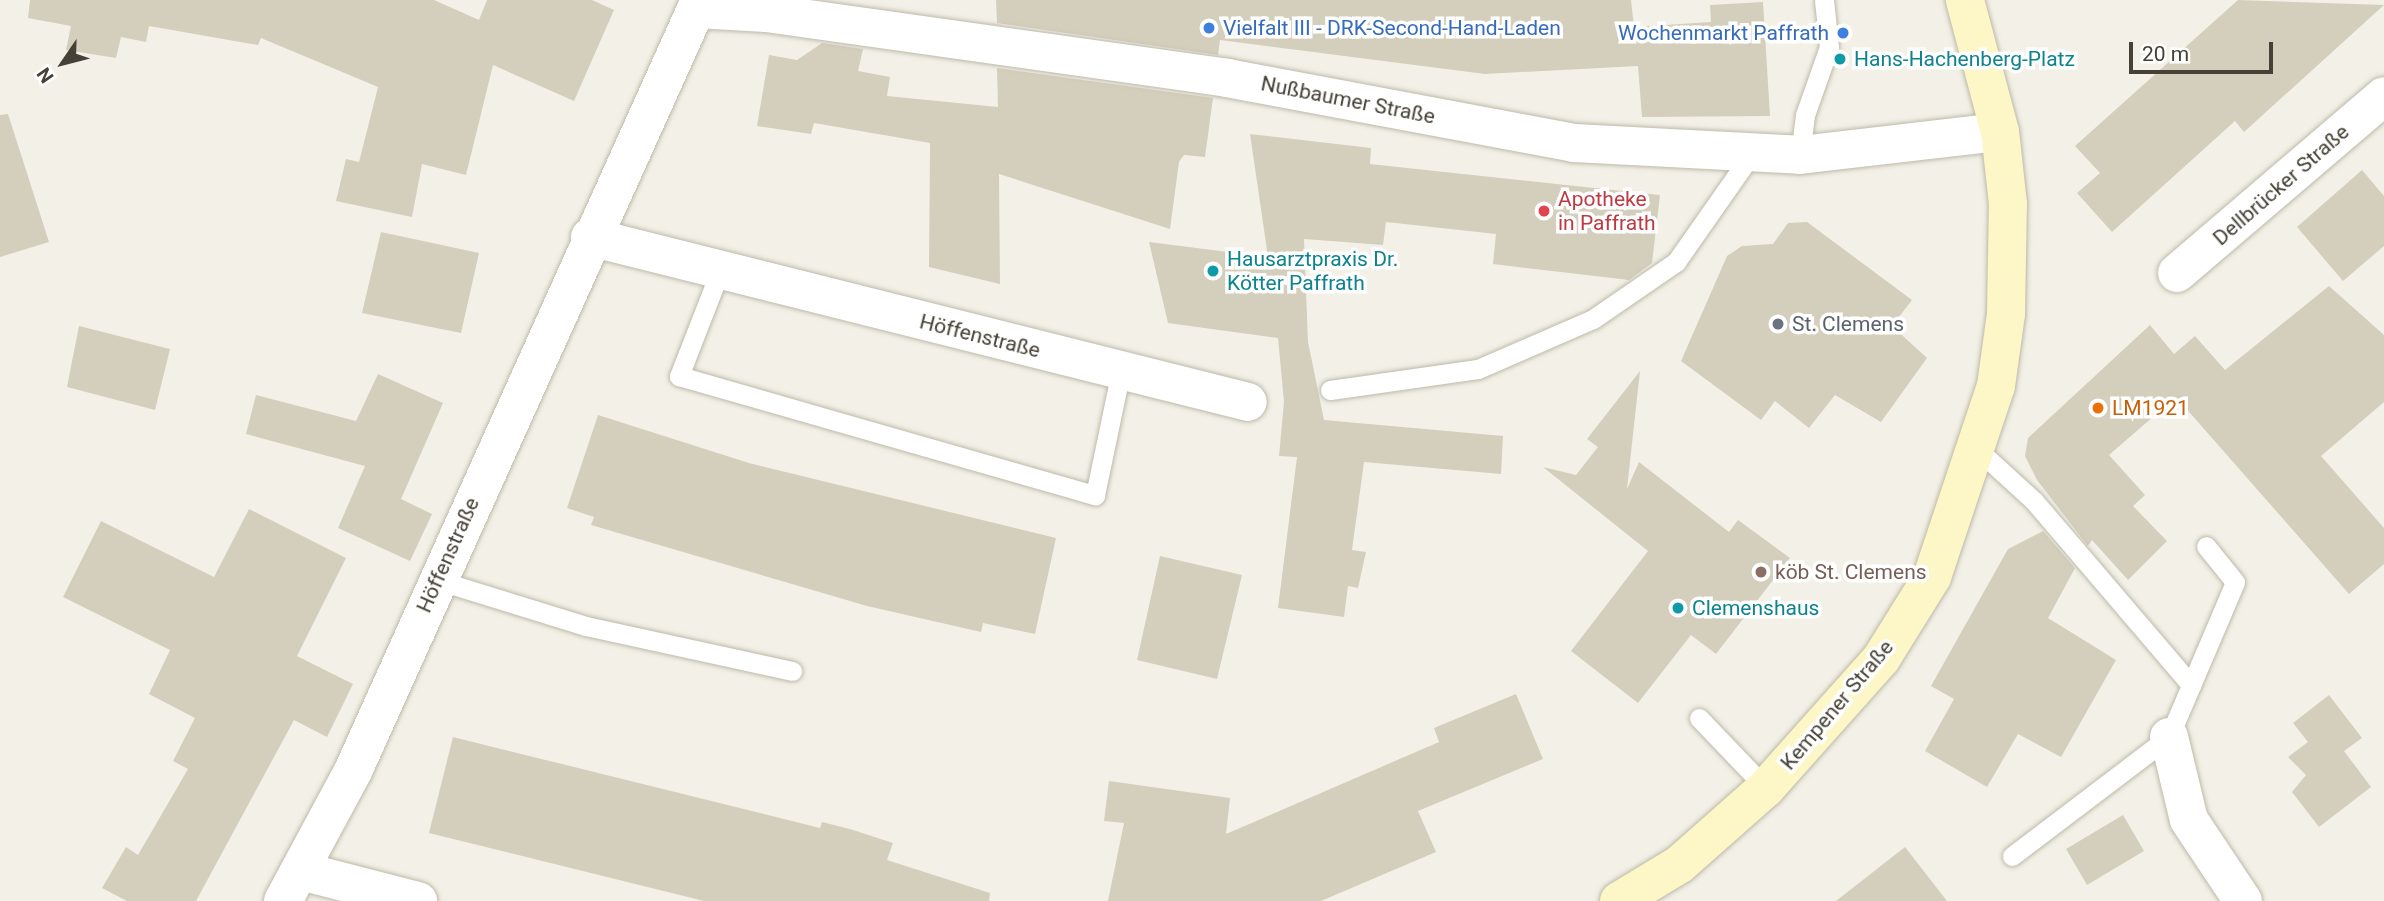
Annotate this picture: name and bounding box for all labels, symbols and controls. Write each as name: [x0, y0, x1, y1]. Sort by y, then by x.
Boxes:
place label: Vielfalt III - DRK-Second-Hand-Laden: [1223, 15, 1561, 41]
marker: Vielfalt III - DRK-Second-Hand-Laden: [1201, 20, 1217, 36]
place label: Wochenmarkt Paffrath: [1618, 20, 1829, 46]
marker: Wochenmarkt Paffrath: [1835, 25, 1851, 41]
north arrow: [28, 28, 98, 98]
scale bar: [2132, 28, 2276, 72]
text: 20 m: [2142, 42, 2189, 66]
place label: Hans-Hachenberg-Platz: [1854, 46, 2075, 72]
marker: Hans-Hachenberg-Platz: [1832, 51, 1848, 67]
text: N: [32, 63, 59, 87]
street label: Nußbaumer Straße: [1259, 71, 1437, 129]
street label: Dellbrücker Straße: [2208, 119, 2354, 251]
place label: Apotheke in Paffrath: [1558, 186, 1656, 236]
marker: Apotheke in Paffrath: [1536, 203, 1552, 219]
place label: Hausarztpraxis Dr. Kötter Paffrath: [1227, 246, 1398, 296]
marker: Hausarztpraxis Dr. Kötter Paffrath: [1205, 263, 1221, 279]
street label: Höffenstraße: [917, 309, 1043, 363]
place label: St. Clemens: [1792, 311, 1904, 337]
marker: St. Clemens: [1770, 316, 1786, 332]
place label: LM1921: [2112, 395, 2189, 421]
marker: LM1921: [2090, 400, 2106, 416]
street label: Höffenstraße: [411, 493, 485, 617]
place label: köb St. Clemens: [1775, 559, 1927, 585]
marker: köb St. Clemens: [1753, 564, 1769, 580]
place label: Clemenshaus: [1692, 595, 1819, 621]
marker: Clemenshaus: [1670, 600, 1686, 616]
street label: Kempener Straße: [1775, 635, 1899, 775]

